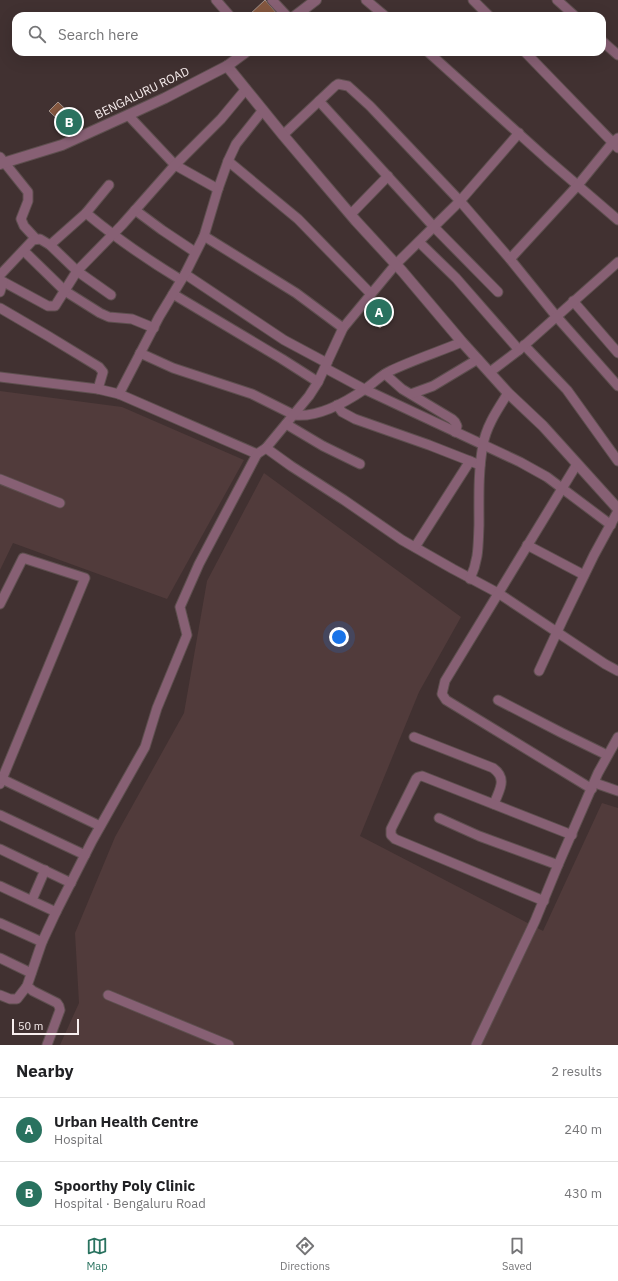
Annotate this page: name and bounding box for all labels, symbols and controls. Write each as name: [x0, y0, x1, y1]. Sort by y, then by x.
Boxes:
search box: [12, 12, 606, 56]
icon: search: [26, 23, 48, 45]
text: Search here: [58, 25, 138, 44]
street label: BENGALURU ROAD: [92, 63, 191, 122]
pin: B: [56, 107, 82, 137]
pin: A: [366, 297, 392, 327]
your location: [329, 627, 349, 647]
scale bar: [12, 1017, 79, 1036]
text: 50 m: [18, 1019, 43, 1033]
text: Nearby: [16, 1060, 74, 1082]
text: 2 results: [551, 1063, 602, 1080]
text: Urban Health Centre: [54, 1112, 198, 1131]
text: A: [25, 1121, 33, 1138]
text: 240 m: [564, 1121, 602, 1138]
text: Hospital: [54, 1131, 103, 1148]
text: Spoorthy Poly Clinic: [54, 1176, 195, 1195]
text: B: [25, 1185, 33, 1202]
text: 430 m: [564, 1185, 602, 1202]
text: Hospital · Bengaluru Road: [54, 1195, 206, 1212]
tab: Map: [86, 1235, 108, 1273]
tab: Directions: [280, 1235, 330, 1273]
tab: Saved: [502, 1235, 532, 1273]

